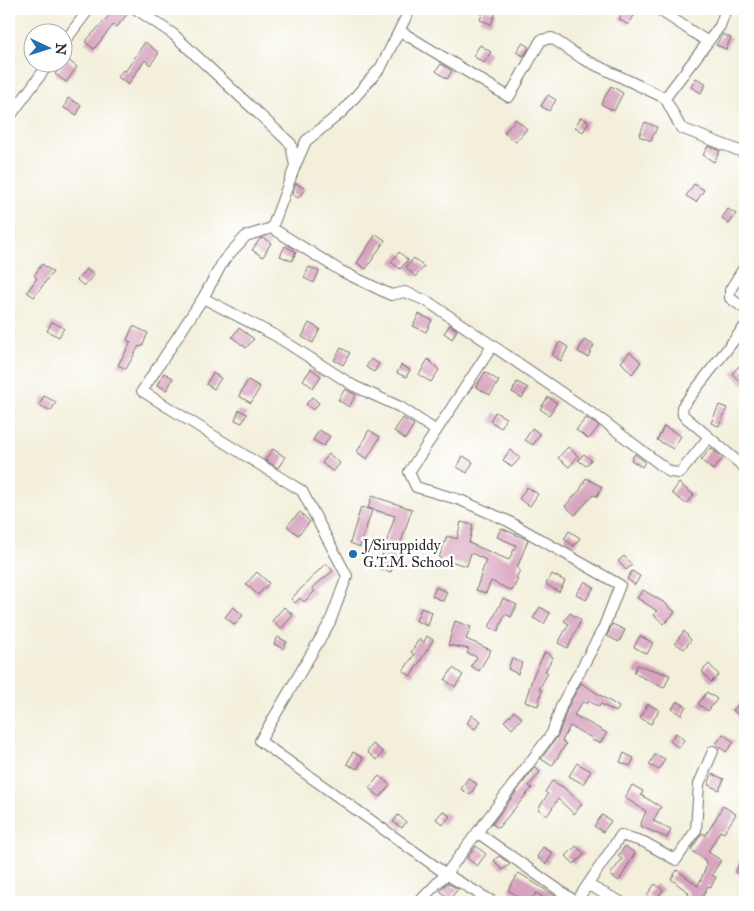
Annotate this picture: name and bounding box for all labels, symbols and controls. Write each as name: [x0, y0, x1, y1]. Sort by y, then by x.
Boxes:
north arrow: [22, 22, 72, 72]
text: N: [52, 42, 69, 56]
place label: J/Siruppiddy G.T.M. School: [361, 536, 455, 571]
marker: J/Siruppiddy G.T.M. School: [347, 548, 359, 560]

